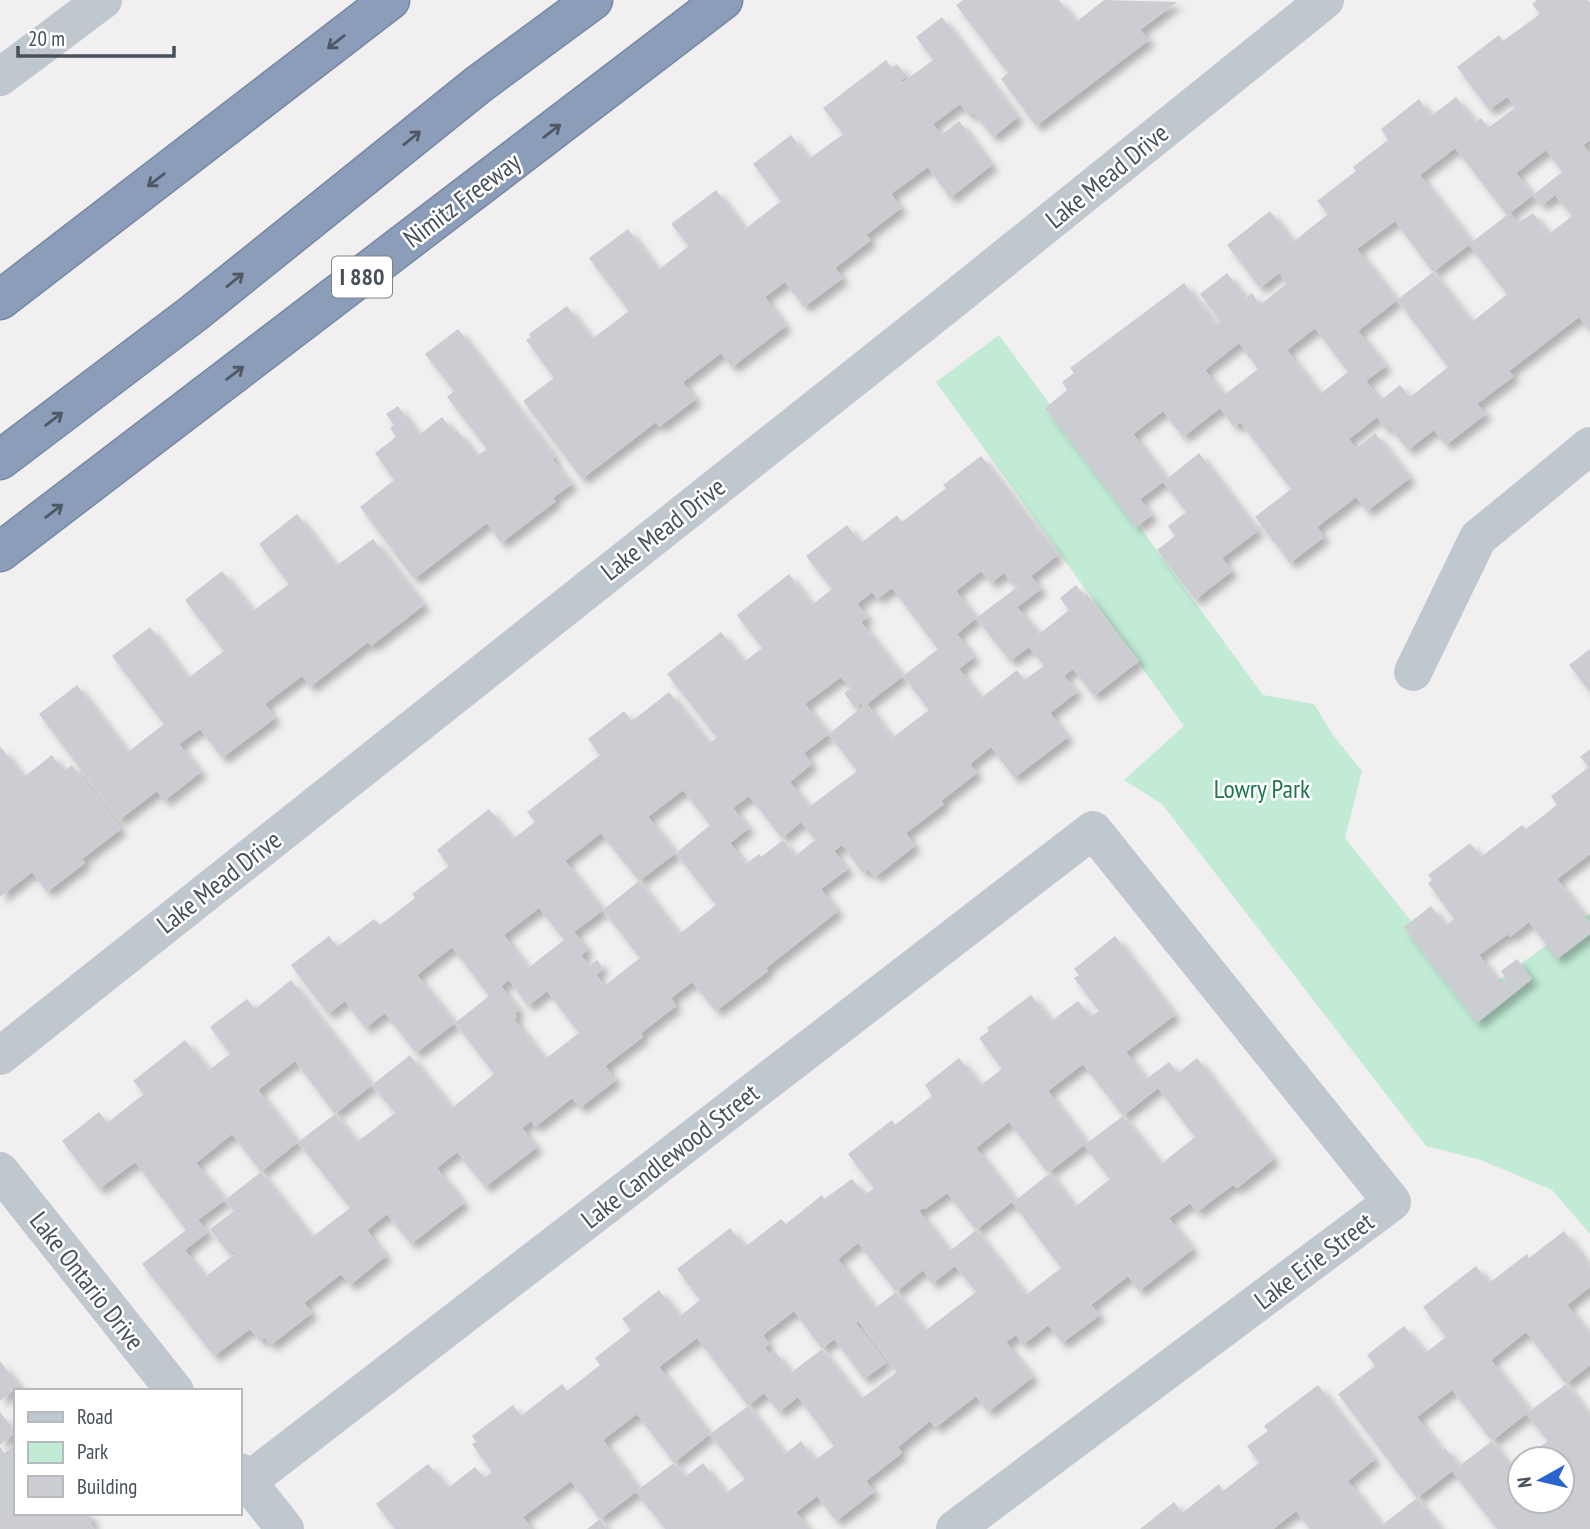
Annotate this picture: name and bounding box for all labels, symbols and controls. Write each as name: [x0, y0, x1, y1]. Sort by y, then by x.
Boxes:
scale bar: [18, 14, 173, 58]
text: 20 m: [28, 25, 65, 52]
one-way arrow: [328, 34, 346, 49]
street label: Lake Mead Drive: [1039, 116, 1175, 235]
one-way arrow: [543, 124, 561, 139]
one-way arrow: [403, 130, 421, 146]
street label: Nimitz Freeway: [397, 145, 527, 254]
one-way arrow: [147, 173, 166, 188]
road number: I 880: [332, 256, 392, 298]
one-way arrow: [225, 273, 243, 288]
one-way arrow: [225, 366, 244, 381]
one-way arrow: [45, 411, 63, 426]
street label: Lake Mead Drive: [594, 470, 731, 587]
one-way arrow: [45, 504, 63, 519]
park label: Lowry Park: [1214, 772, 1310, 805]
street label: Lake Mead Drive: [150, 823, 287, 940]
street label: Lake Candlewood Street: [574, 1076, 765, 1235]
street label: Lake Ontario Drive: [23, 1205, 152, 1357]
street label: Lake Erie Street: [1248, 1205, 1380, 1316]
legend: [14, 1389, 242, 1515]
text: Road: [77, 1403, 113, 1430]
text: Park: [77, 1438, 108, 1465]
north arrow: [1506, 1445, 1576, 1515]
text: Building: [77, 1473, 137, 1500]
text: N: [1512, 1476, 1537, 1489]

